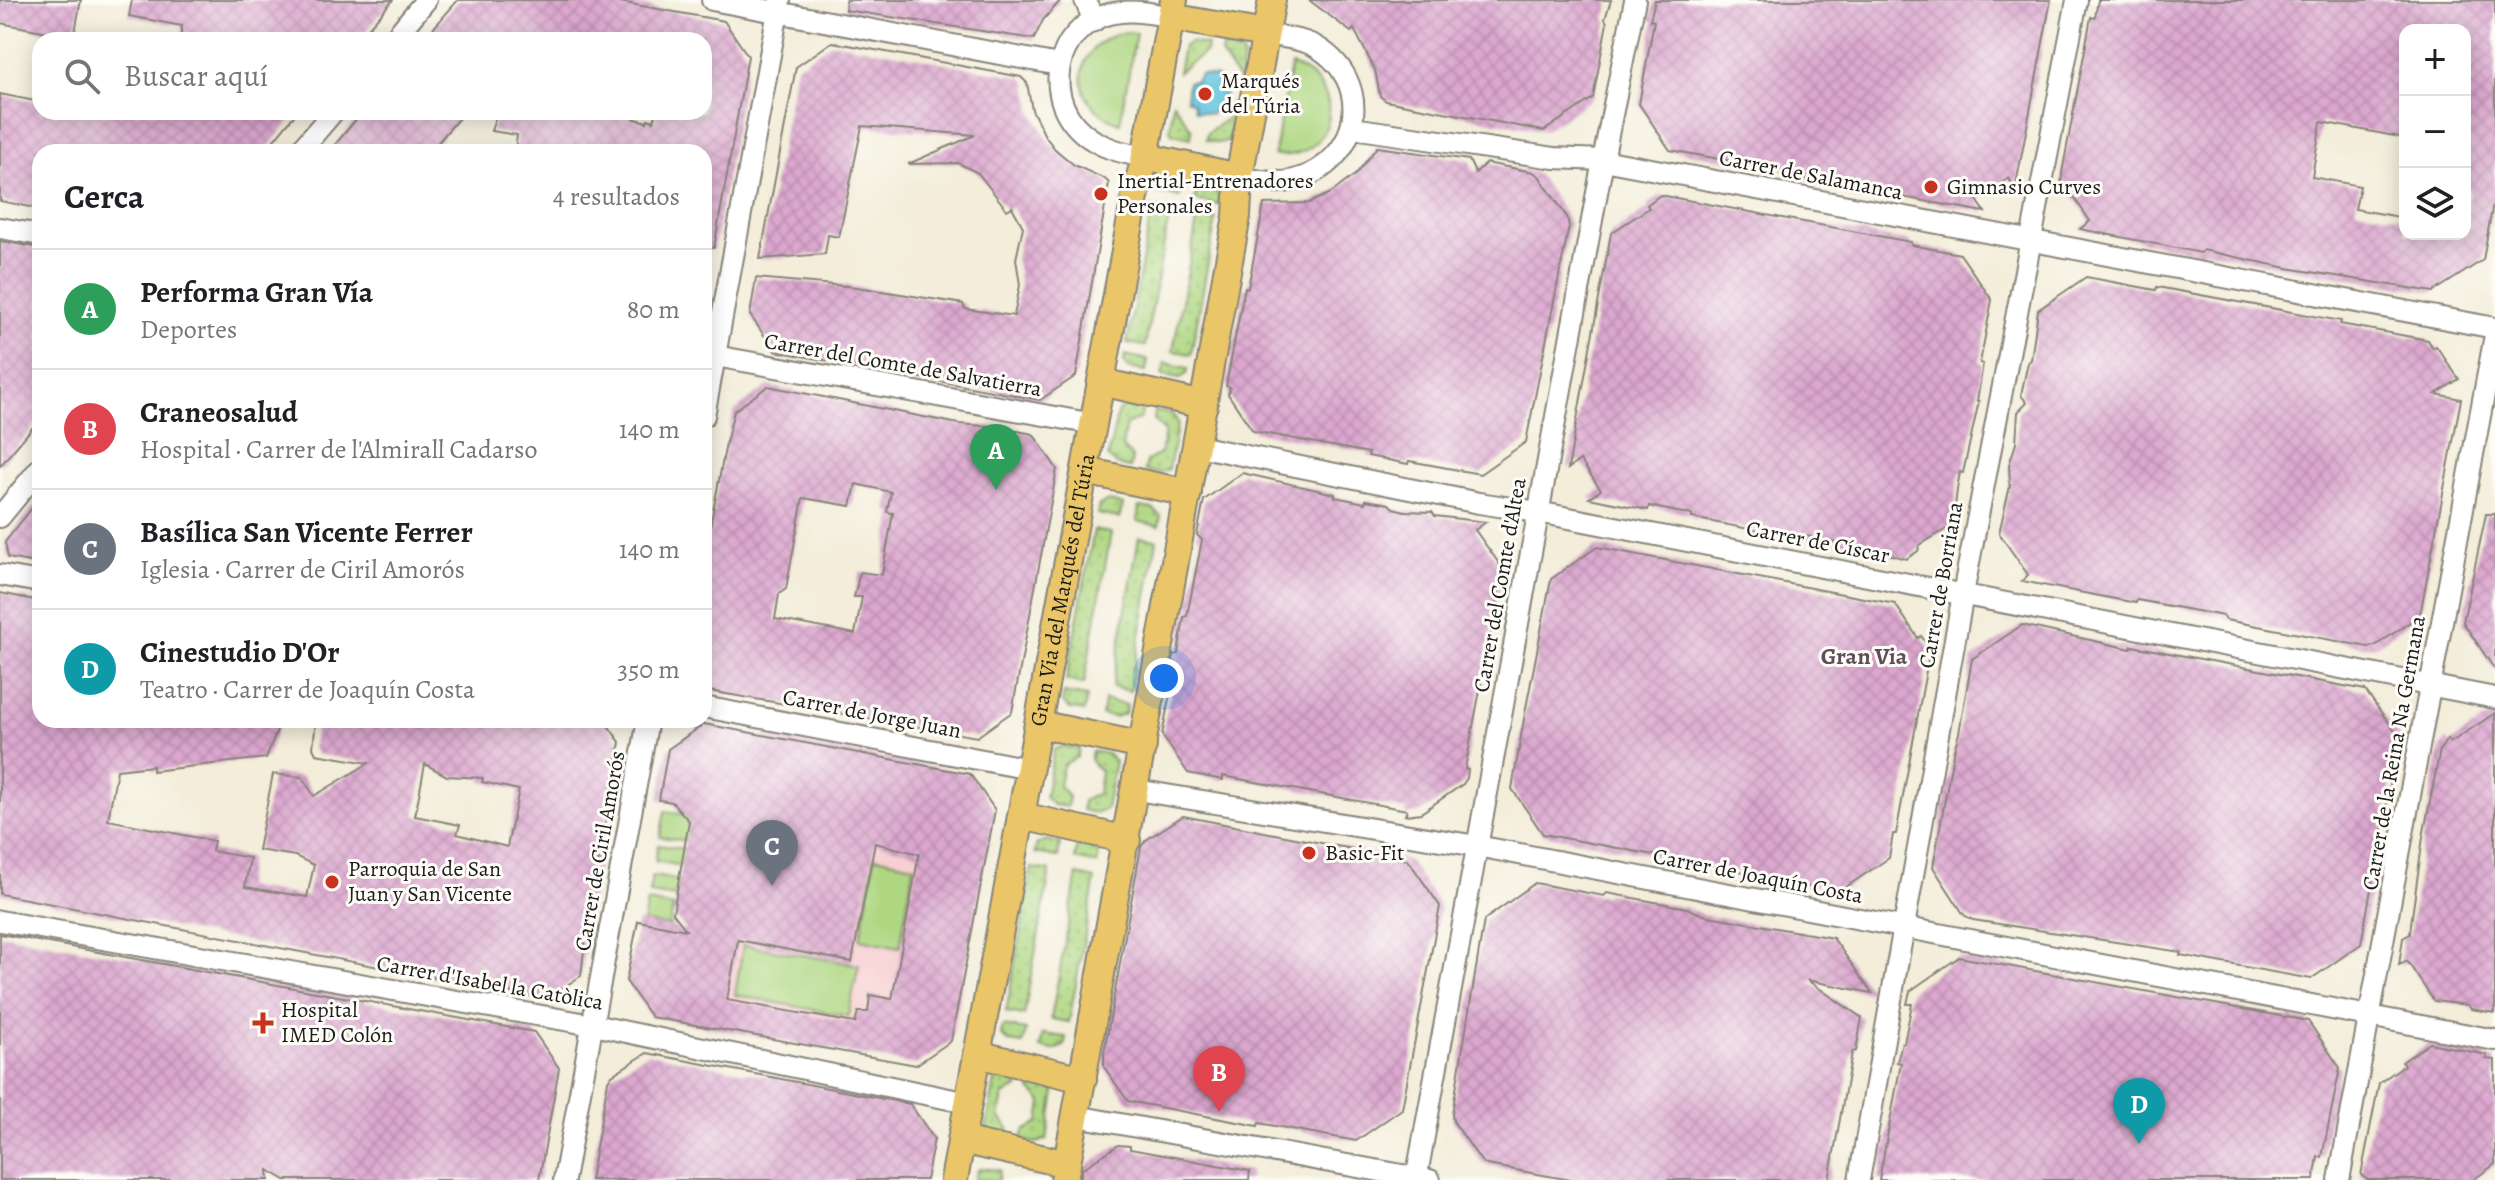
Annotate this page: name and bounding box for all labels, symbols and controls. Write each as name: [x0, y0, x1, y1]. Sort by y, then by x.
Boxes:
map controls: [2399, 24, 2471, 240]
button: +: [2399, 24, 2471, 96]
search box: [32, 32, 712, 120]
icon: search: [60, 54, 104, 98]
text: Buscar aquí: [124, 56, 268, 96]
place label: Marqués del Túria: [1221, 66, 1301, 121]
marker: Marqués del Túria: [1196, 85, 1214, 103]
button: −: [2399, 96, 2471, 168]
street label: Carrer de Salamanca: [1717, 142, 1906, 208]
place label: Inertial-Entrenadores Personales: [1117, 166, 1314, 221]
button: layers: [2399, 168, 2471, 240]
place label: Gimnasio Curves: [1947, 172, 2101, 202]
text: Cerca: [64, 173, 145, 220]
marker: Gimnasio Curves: [1922, 178, 1940, 196]
text: 4 resultados: [553, 179, 680, 214]
marker: Inertial-Entrenadores Personales: [1092, 185, 1110, 203]
text: Performa Gran Vía: [140, 272, 373, 312]
text: A: [82, 292, 98, 327]
text: 80 m: [627, 292, 680, 327]
text: Deportes: [140, 312, 237, 347]
street label: Carrer del Comte de Salvatierra: [762, 326, 1045, 404]
text: Craneosalud: [140, 392, 298, 432]
text: B: [82, 412, 98, 447]
text: 140 m: [619, 412, 680, 447]
pin: A: [970, 424, 1022, 490]
text: Hospital · Carrer de l'Almirall Cadarso: [140, 432, 537, 467]
street label: Gran Via del Marqués del Túria: [1023, 450, 1103, 729]
street label: Carrer del Comte d'Altea: [1466, 475, 1534, 695]
street label: Carrer de Borriana: [1912, 499, 1971, 671]
text: Basílica San Vicente Ferrer: [140, 512, 473, 552]
street label: Carrer de Císcar: [1744, 513, 1892, 571]
text: C: [82, 532, 98, 567]
text: 140 m: [619, 532, 680, 567]
text: Iglesia · Carrer de Ciril Amorós: [140, 552, 465, 587]
street label: Carrer de la Reina Na Germana: [2355, 613, 2433, 893]
text: Cinestudio D'Or: [140, 632, 340, 672]
district label: Gran Via: [1821, 640, 1908, 672]
text: D: [81, 652, 99, 687]
text: 350 m: [617, 652, 680, 687]
your location: [1144, 658, 1184, 698]
text: Teatro · Carrer de Joaquín Costa: [140, 672, 475, 707]
street label: Carrer de Jorge Juan: [780, 682, 964, 746]
street label: Carrer de Ciril Amorós: [568, 748, 632, 954]
pin: C: [746, 820, 798, 886]
place label: Basic-Fit: [1325, 838, 1404, 868]
street label: Carrer de Joaquín Costa: [1650, 841, 1866, 911]
marker: Basic-Fit: [1300, 844, 1318, 862]
place label: Parroquia de San Juan y San Vicente: [348, 854, 512, 909]
marker: Parroquia de San Juan y San Vicente: [323, 873, 341, 891]
street label: Carrer d'Isabel la Catòlica: [374, 948, 606, 1018]
place label: Hospital IMED Colón: [281, 995, 393, 1050]
marker: Hospital IMED Colón: [252, 1012, 274, 1034]
pin: B: [1193, 1046, 1245, 1112]
pin: D: [2113, 1078, 2165, 1144]

